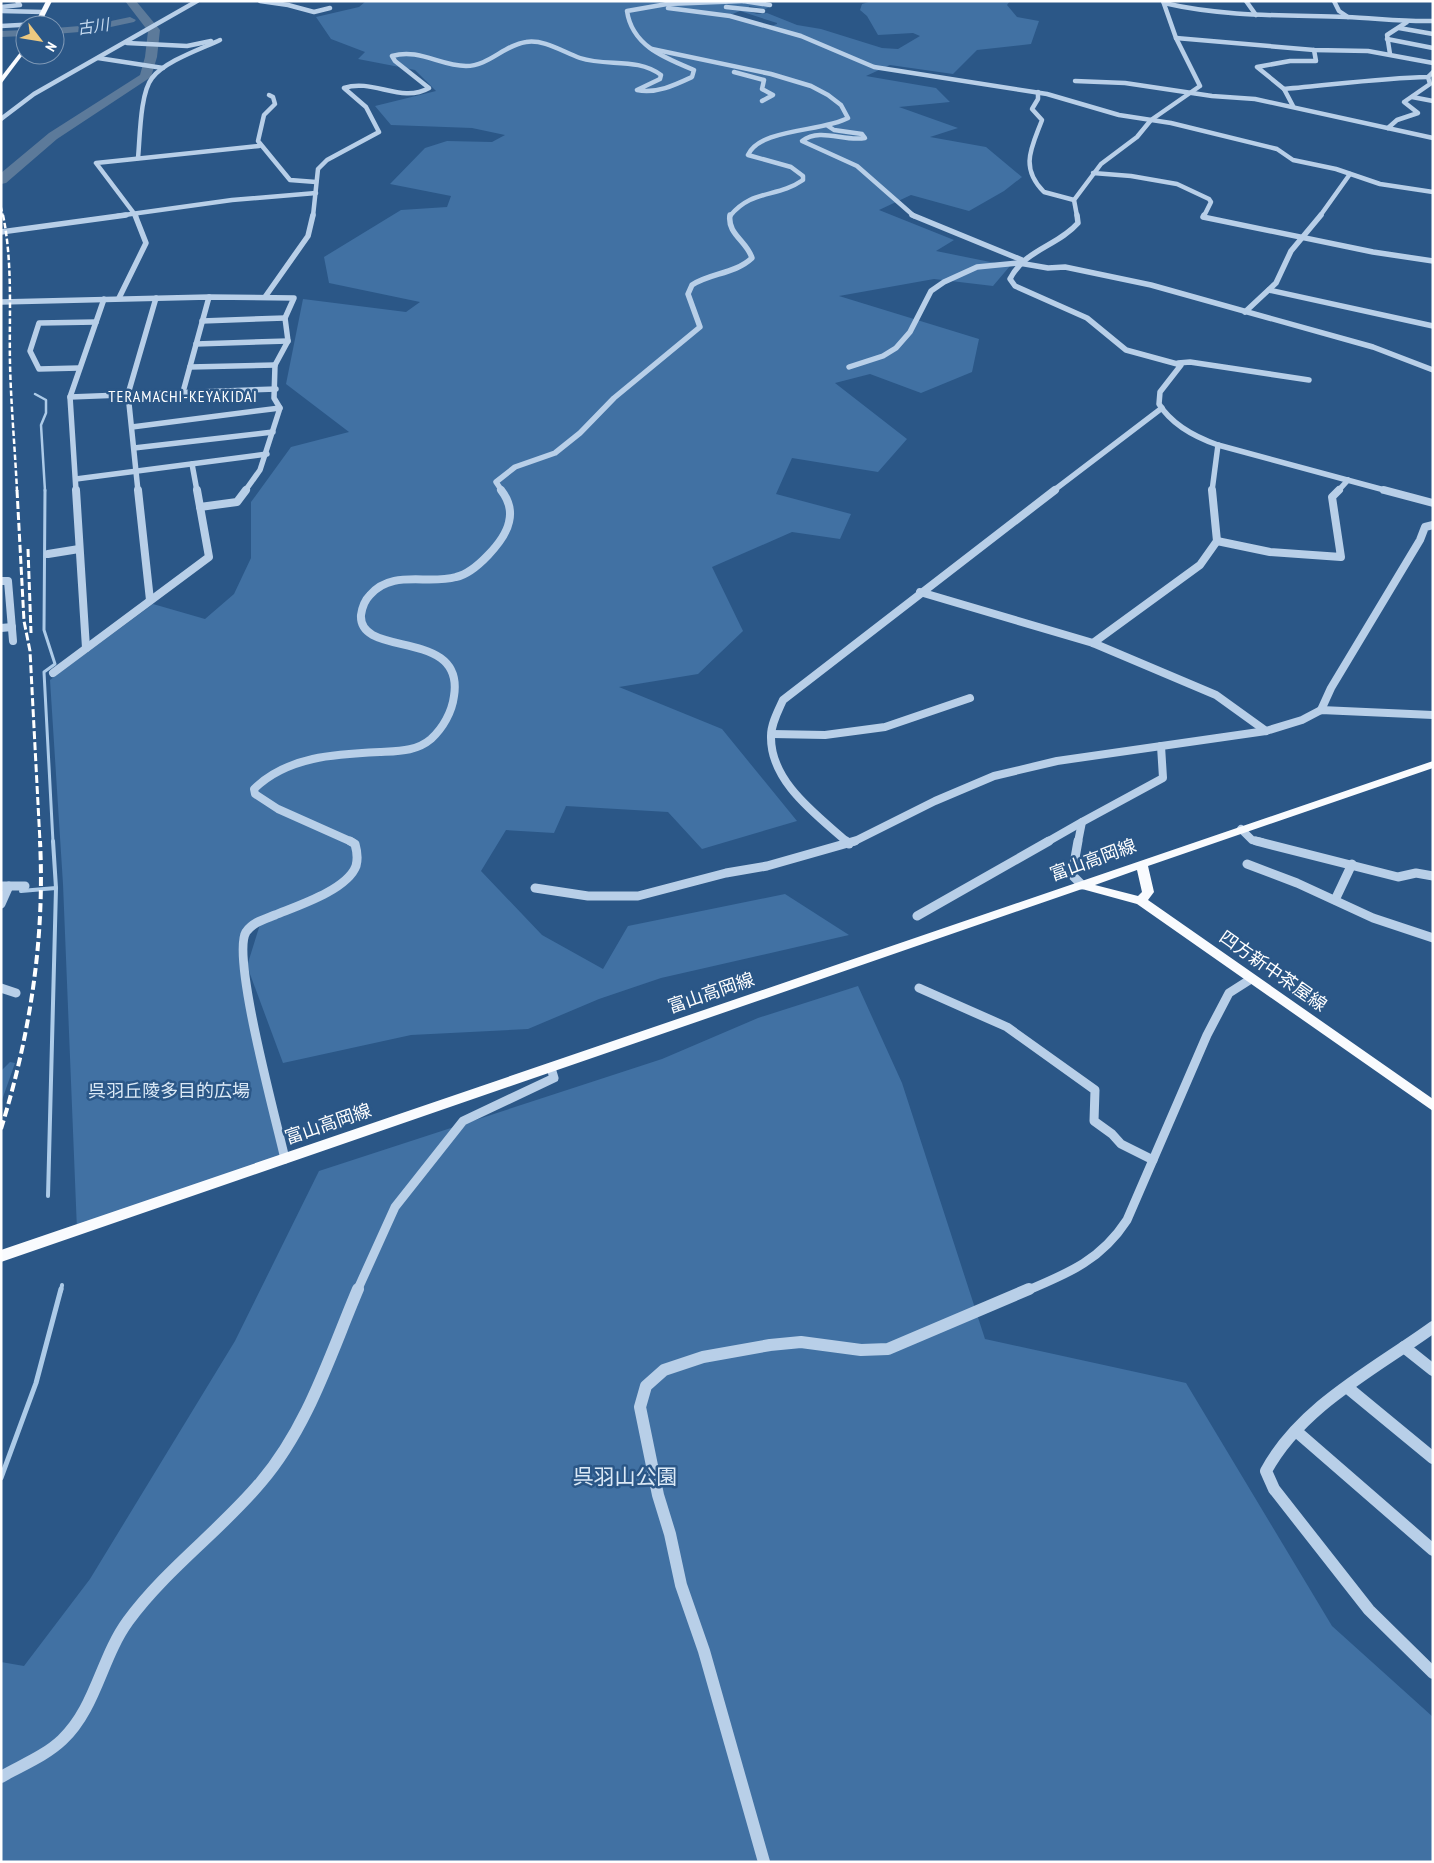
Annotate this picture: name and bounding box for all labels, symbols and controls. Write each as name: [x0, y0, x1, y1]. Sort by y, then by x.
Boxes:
water label: 古川: [76, 14, 112, 38]
north arrow: [15, 15, 65, 65]
text: N: [41, 39, 61, 55]
district label: TERAMACHI-KEYAKIDAI: [108, 386, 258, 406]
street label: 富山高岡線: [1047, 833, 1139, 886]
street label: 四方新中茶屋線: [1215, 925, 1331, 1016]
street label: 富山高岡線: [665, 967, 757, 1018]
park label: 呉羽丘陵多目的広場: [88, 1079, 250, 1102]
street label: 富山高岡線: [282, 1098, 374, 1149]
park label: 呉羽山公園: [573, 1463, 678, 1490]

